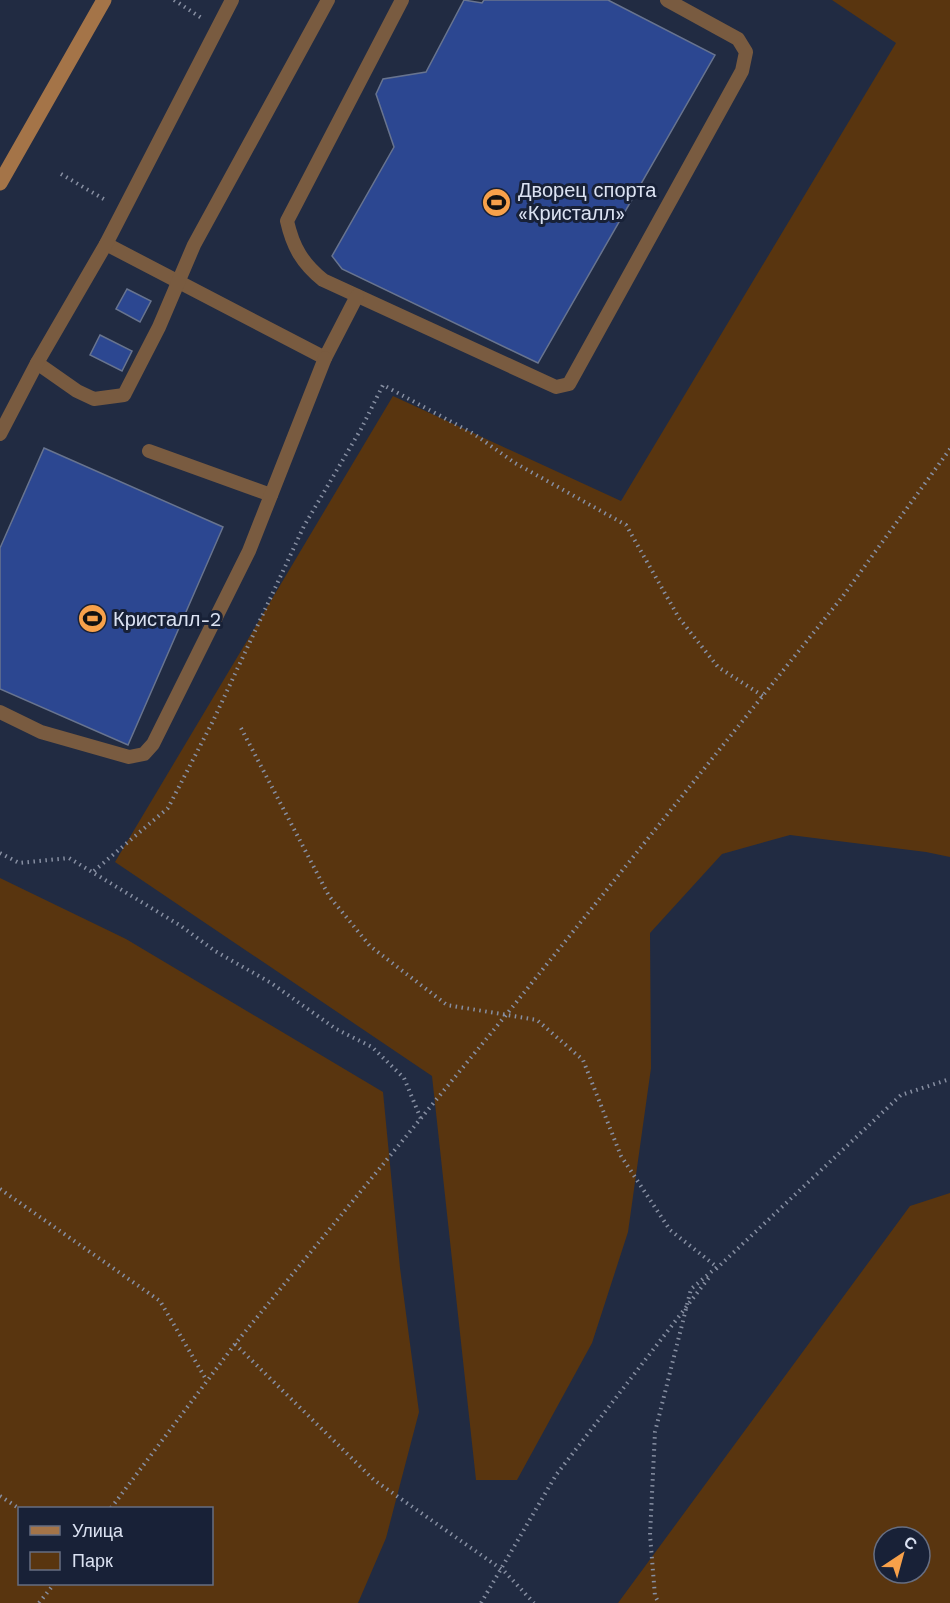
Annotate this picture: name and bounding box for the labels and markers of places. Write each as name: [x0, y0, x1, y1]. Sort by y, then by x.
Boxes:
place label: Дворец спорта «Кристалл»: [518, 178, 657, 225]
sports icon: Дворец спорта «Кристалл»: [481, 186, 513, 218]
sports icon: Кристалл-2: [76, 603, 108, 635]
place label: Кристалл-2: [113, 607, 221, 631]

